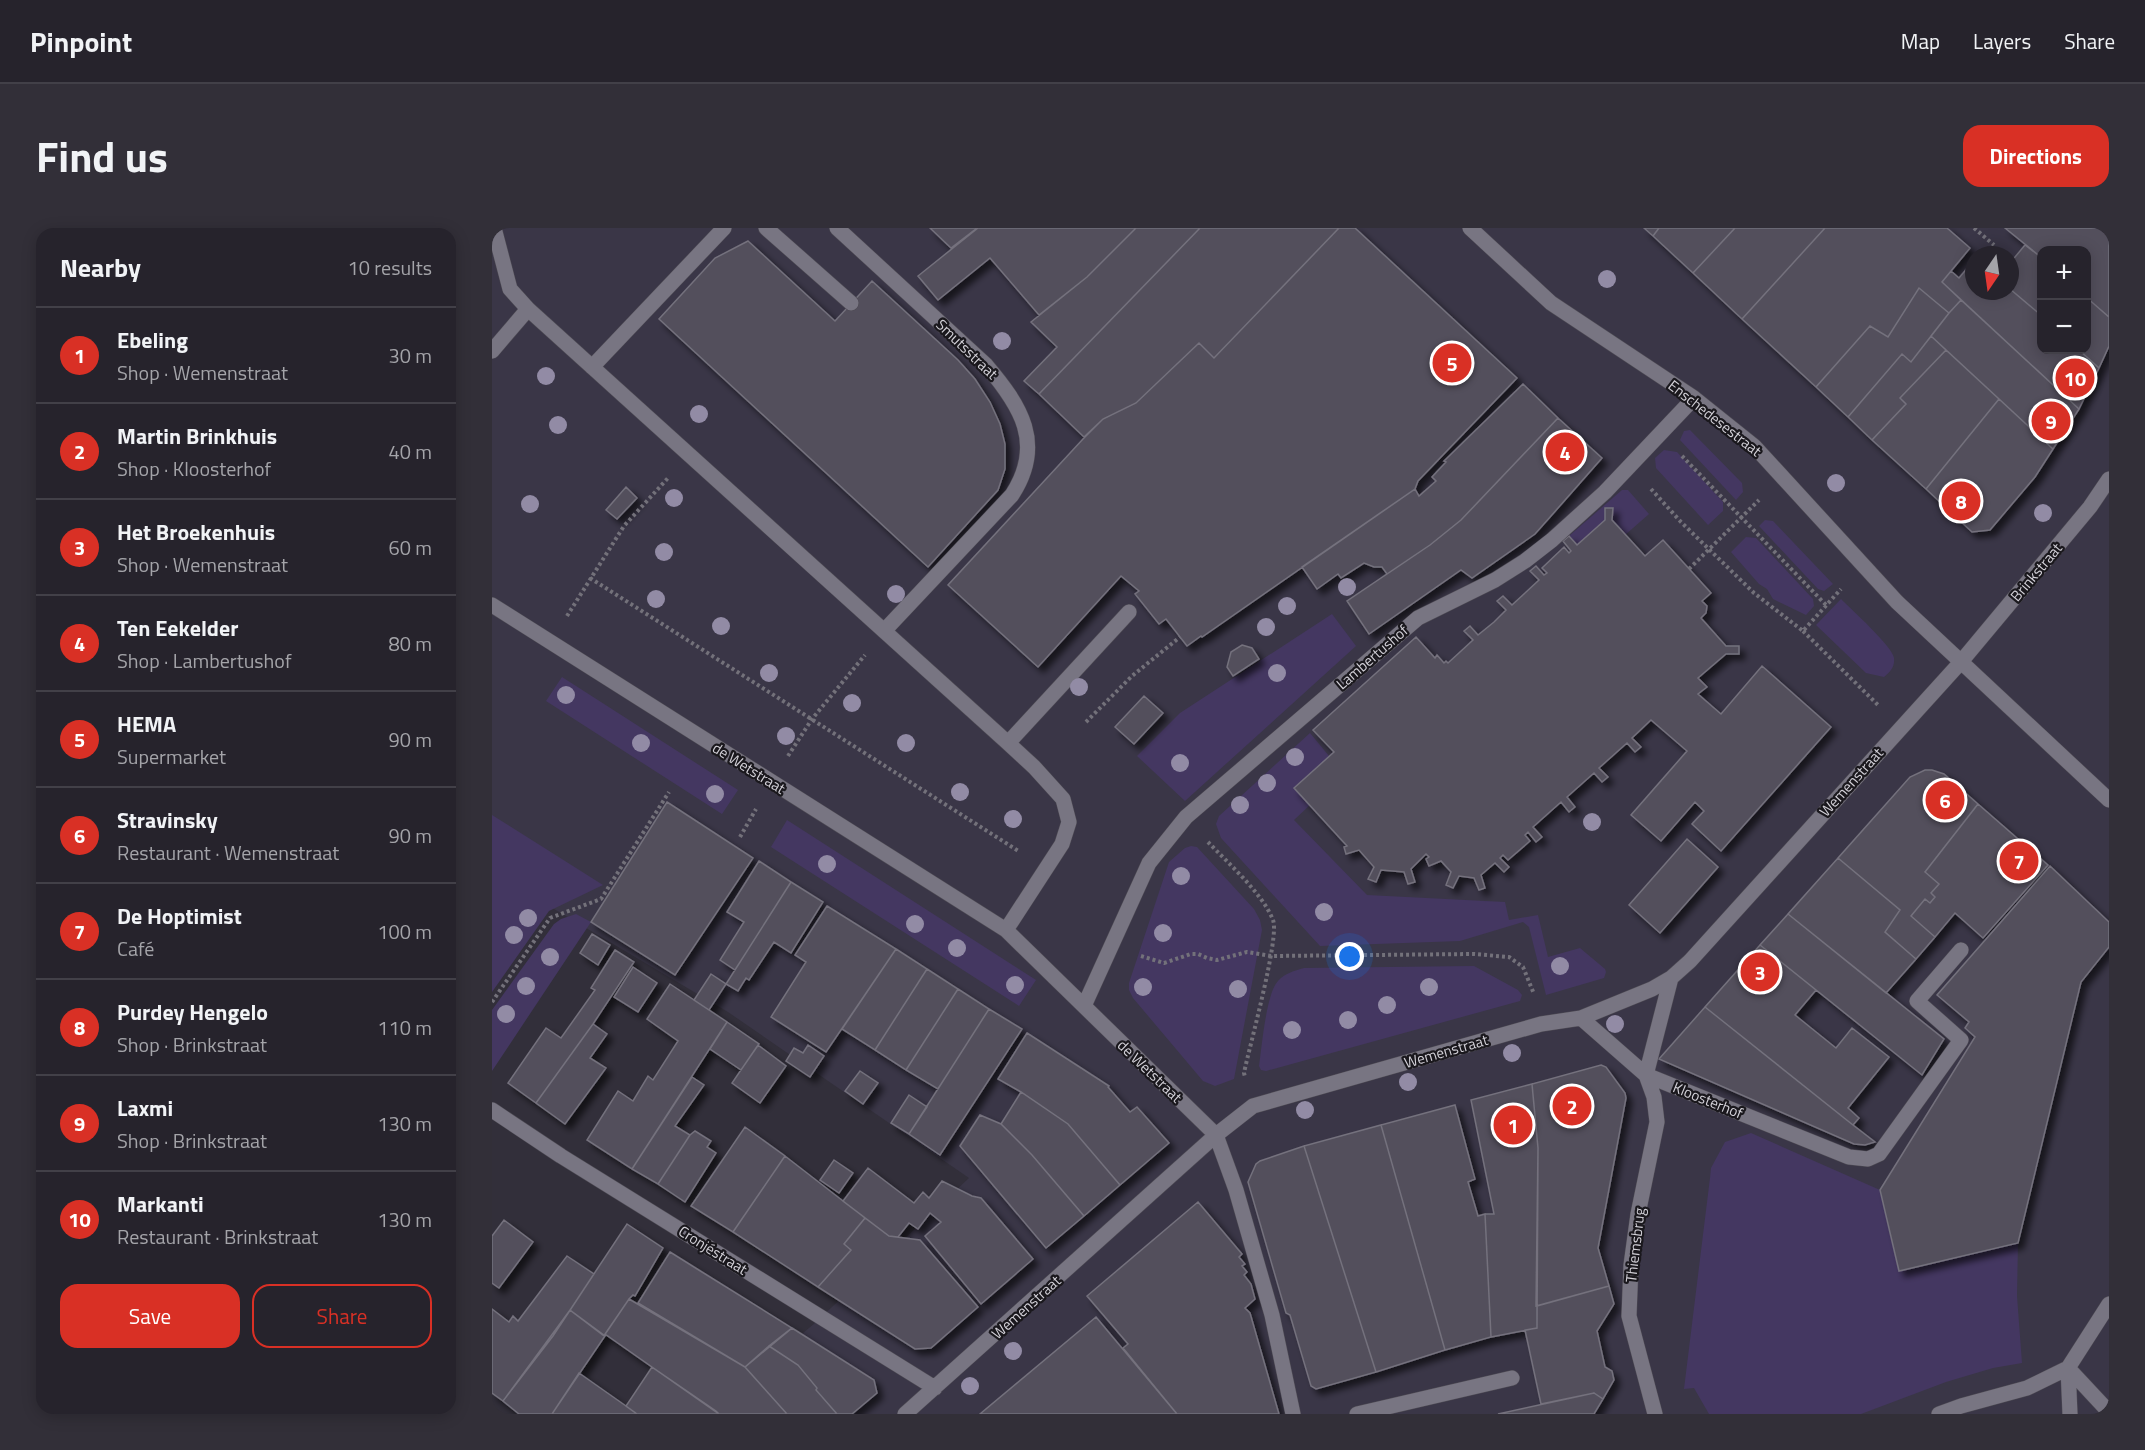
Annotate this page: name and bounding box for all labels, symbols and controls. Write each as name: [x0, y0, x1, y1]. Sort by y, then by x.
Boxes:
text: Pinpoint: [30, 20, 132, 63]
text: Map: [1901, 25, 1940, 57]
text: Layers: [1973, 25, 2031, 57]
text: Share: [2064, 25, 2115, 57]
text: Find us: [36, 124, 168, 188]
button: Directions: [1963, 125, 2109, 187]
north arrow: [1965, 246, 2019, 300]
map controls: [2037, 246, 2091, 354]
button: +: [2037, 246, 2091, 300]
text: Nearby: [60, 248, 141, 287]
text: 10 results: [348, 252, 432, 283]
button: −: [2037, 300, 2091, 354]
street label: Smutsstraat: [931, 313, 1004, 385]
text: Ebeling: [117, 323, 188, 357]
text: 1: [74, 340, 85, 371]
text: 30 m: [388, 340, 432, 371]
pin: 5: [1432, 340, 1472, 386]
pin: 10: [2056, 356, 2094, 400]
text: Shop · Wemenstraat: [117, 357, 288, 388]
street label: Enschedesestraat: [1663, 374, 1767, 462]
pin: 9: [2032, 398, 2070, 444]
text: Martin Brinkhuis: [117, 419, 277, 453]
pin: 4: [1546, 430, 1584, 474]
text: 2: [74, 436, 85, 467]
text: 40 m: [388, 436, 432, 467]
text: Shop · Kloosterhof: [117, 453, 271, 484]
pin: 8: [1942, 478, 1980, 524]
text: Het Broekenhuis: [117, 515, 275, 549]
text: 3: [74, 532, 85, 563]
text: 60 m: [388, 532, 432, 563]
street label: Brinkstraat: [2004, 537, 2068, 606]
text: Shop · Wemenstraat: [117, 549, 288, 580]
text: Ten Eekelder: [117, 611, 238, 645]
street label: Lambertushof: [1331, 619, 1413, 695]
text: 4: [74, 628, 85, 659]
text: 80 m: [388, 628, 432, 659]
text: Shop · Lambertushof: [117, 645, 292, 676]
text: HEMA: [117, 707, 176, 741]
text: 5: [74, 724, 85, 755]
text: 90 m: [388, 724, 432, 755]
street label: de Wetstraat: [708, 736, 791, 800]
text: Supermarket: [117, 741, 226, 772]
street label: Wemenstraat: [1814, 742, 1889, 822]
pin: 6: [1926, 778, 1964, 822]
text: Stravinsky: [117, 803, 218, 837]
text: 6: [74, 820, 85, 851]
text: 90 m: [388, 820, 432, 851]
text: Restaurant · Wemenstraat: [117, 837, 339, 868]
pin: 7: [2000, 838, 2038, 884]
text: De Hoptimist: [117, 899, 242, 933]
text: 7: [74, 916, 85, 947]
text: 100 m: [377, 916, 432, 947]
text: Café: [117, 933, 154, 964]
your location: [1335, 942, 1364, 971]
pin: 3: [1740, 950, 1780, 994]
text: Purdey Hengelo: [117, 995, 268, 1029]
text: 8: [74, 1012, 85, 1043]
text: 110 m: [377, 1012, 432, 1043]
street label: Wemenstraat: [1401, 1028, 1491, 1074]
text: Shop · Brinkstraat: [117, 1029, 267, 1060]
street label: de Wetstraat: [1112, 1034, 1188, 1108]
street label: Kloosterhof: [1669, 1076, 1747, 1124]
pin: 2: [1552, 1084, 1592, 1128]
text: Laxmi: [117, 1091, 173, 1125]
pin: 1: [1494, 1102, 1532, 1148]
text: 9: [74, 1108, 85, 1139]
text: 130 m: [377, 1108, 432, 1139]
text: Shop · Brinkstraat: [117, 1125, 267, 1156]
text: Markanti: [117, 1187, 204, 1221]
text: 10: [68, 1204, 91, 1235]
text: 130 m: [377, 1204, 432, 1235]
street label: Thiemsbrug: [1619, 1206, 1651, 1284]
street label: Cronjéstraat: [674, 1220, 753, 1281]
text: Restaurant · Brinkstraat: [117, 1221, 318, 1252]
street label: Wemenstraat: [986, 1269, 1066, 1344]
button: Save: [60, 1284, 240, 1348]
button: Share: [252, 1284, 432, 1348]

